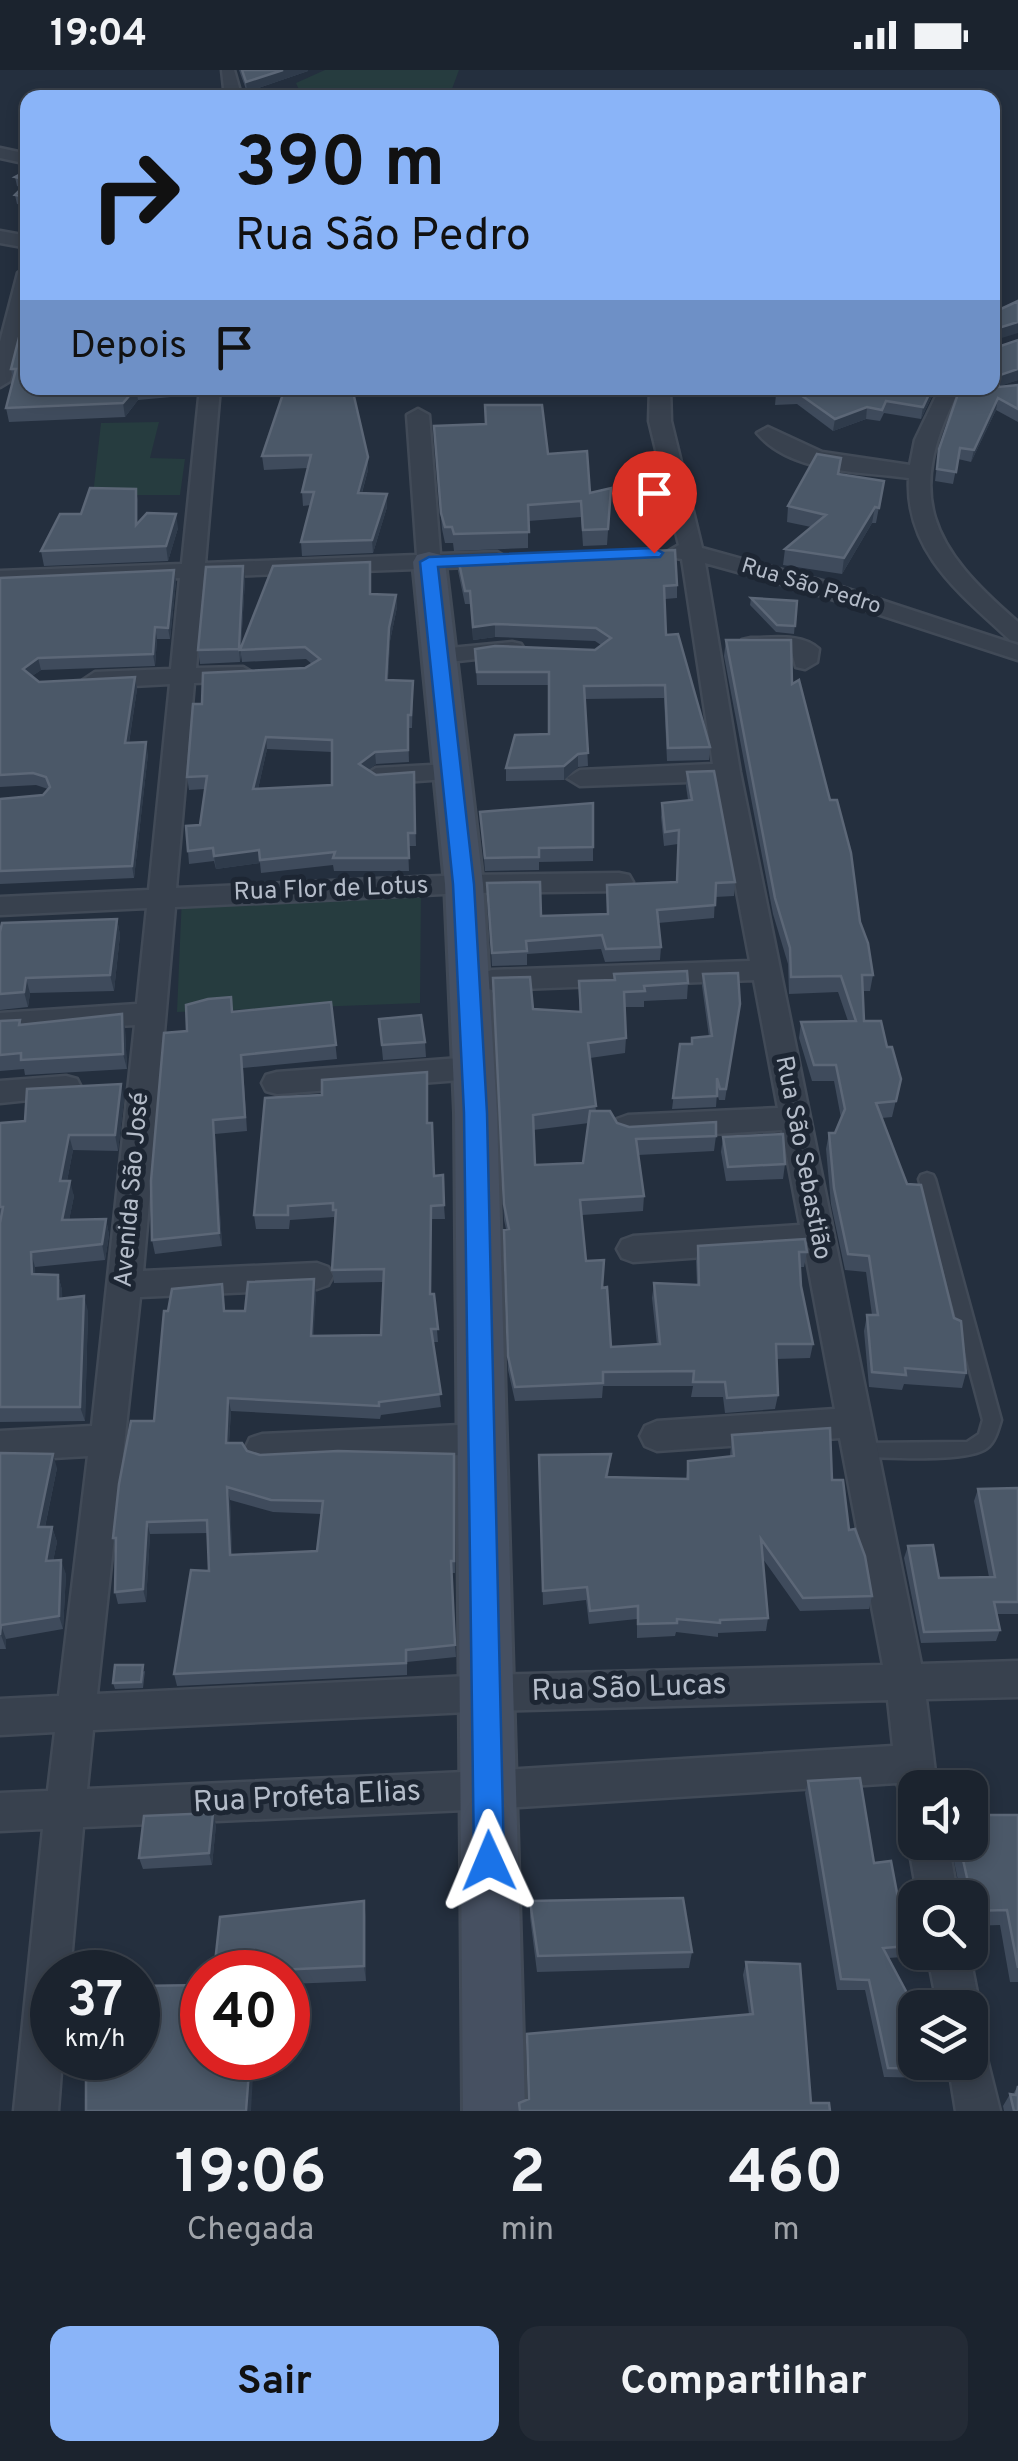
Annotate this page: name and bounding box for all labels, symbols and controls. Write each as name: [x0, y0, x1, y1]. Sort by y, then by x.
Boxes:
text: 19:04: [50, 11, 147, 60]
text: 390 m: [235, 122, 445, 211]
icon: right: [70, 130, 200, 260]
text: Rua São Pedro: [235, 209, 531, 266]
icon: arrive: [207, 320, 262, 375]
text: Depois: [70, 323, 187, 372]
pin: [612, 451, 697, 554]
icon: arrive: [627, 466, 682, 521]
street label: Rua São Pedro: [738, 553, 884, 621]
street label: Rua Flor de Lotus: [233, 871, 429, 909]
street label: Rua São Sebastião: [767, 1053, 837, 1263]
street label: Avenida São José: [109, 1091, 157, 1289]
street label: Rua São Lucas: [531, 1667, 727, 1711]
map controls: [898, 1770, 988, 2080]
button: sound: [898, 1770, 988, 1860]
street label: Rua Profeta Elias: [192, 1774, 422, 1822]
position arrow: [437, 1809, 541, 1913]
button: search: [898, 1880, 988, 1970]
speed limit sign: 40: [180, 1950, 310, 2080]
text: 37: [67, 1971, 123, 2034]
button: layers: [898, 1990, 988, 2080]
text: km/h: [65, 2024, 125, 2056]
text: 19:06: [175, 2138, 326, 2214]
text: 2: [509, 2138, 546, 2214]
text: 460: [729, 2138, 843, 2214]
text: Chegada: [187, 2211, 314, 2251]
text: min: [501, 2211, 554, 2251]
text: m: [772, 2211, 800, 2251]
button: Sair: [50, 2326, 499, 2441]
button: Compartilhar: [519, 2326, 968, 2441]

